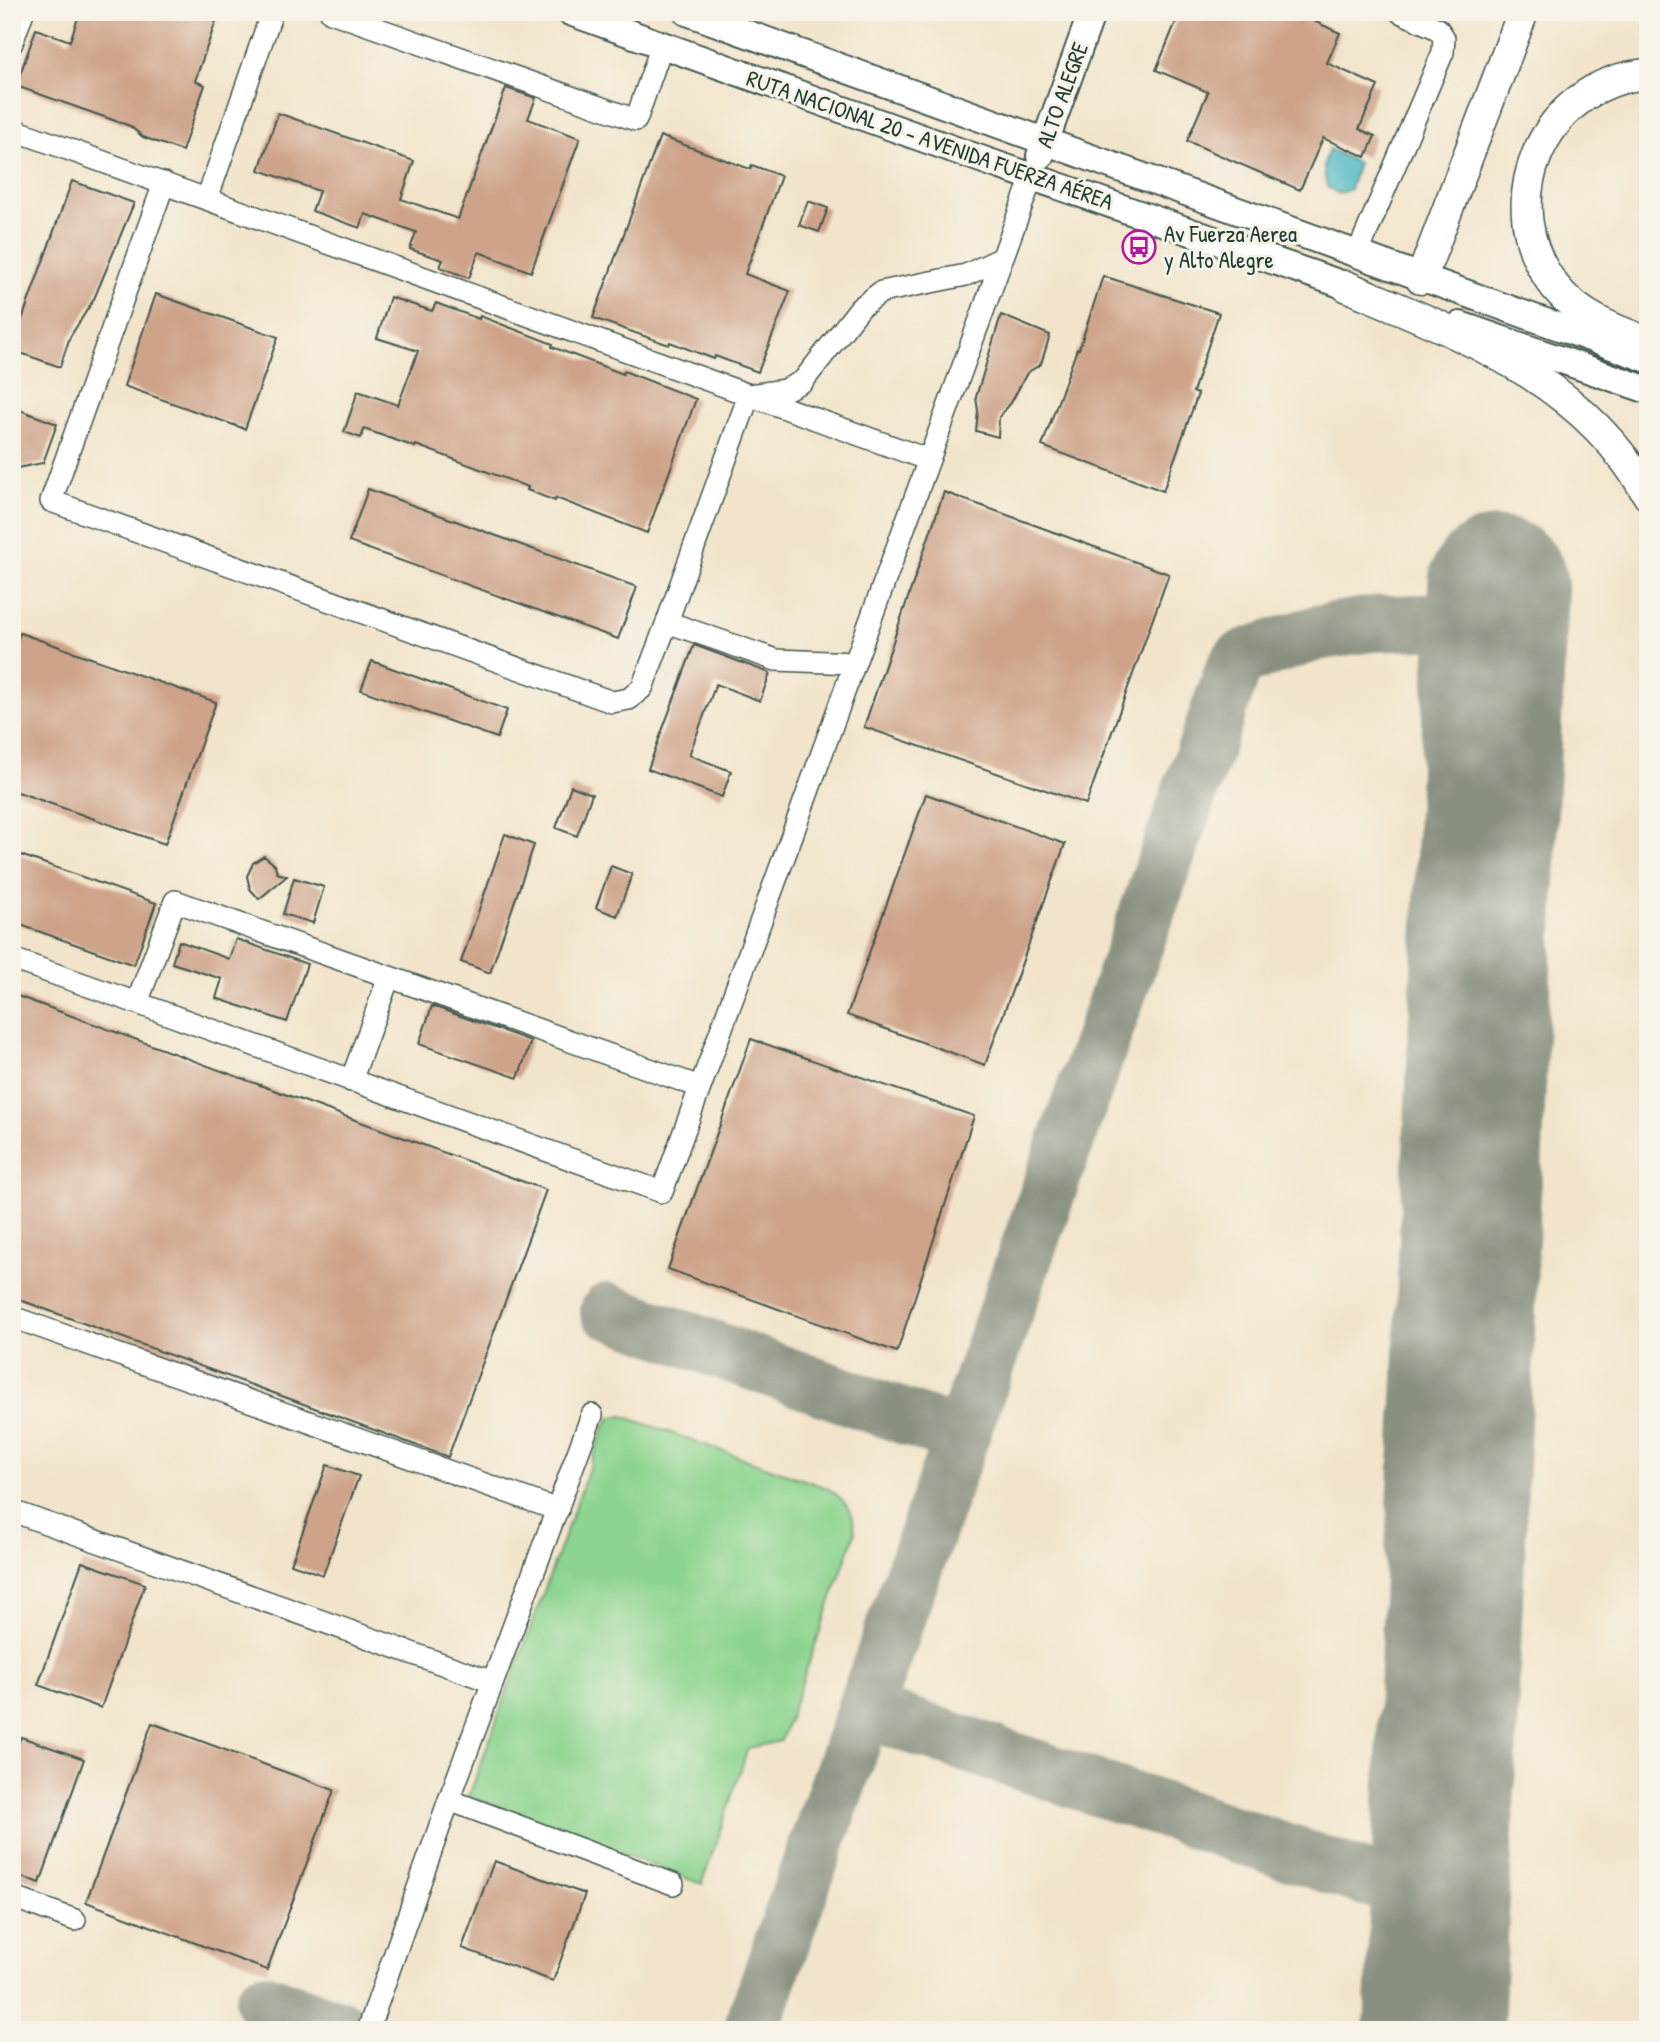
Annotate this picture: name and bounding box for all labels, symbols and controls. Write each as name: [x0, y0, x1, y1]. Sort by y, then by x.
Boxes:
street label: ALTO ALEGRE: [1028, 38, 1095, 152]
street label: RUTA NACIONAL 20 - AVENIDA FUERZA AÉREA: [743, 62, 1117, 217]
place label: Av Fuerza Aerea y Alto Alegre: [1164, 218, 1297, 275]
bus stop icon: Av Fuerza Aerea y Alto Alegre: [1120, 228, 1158, 266]

